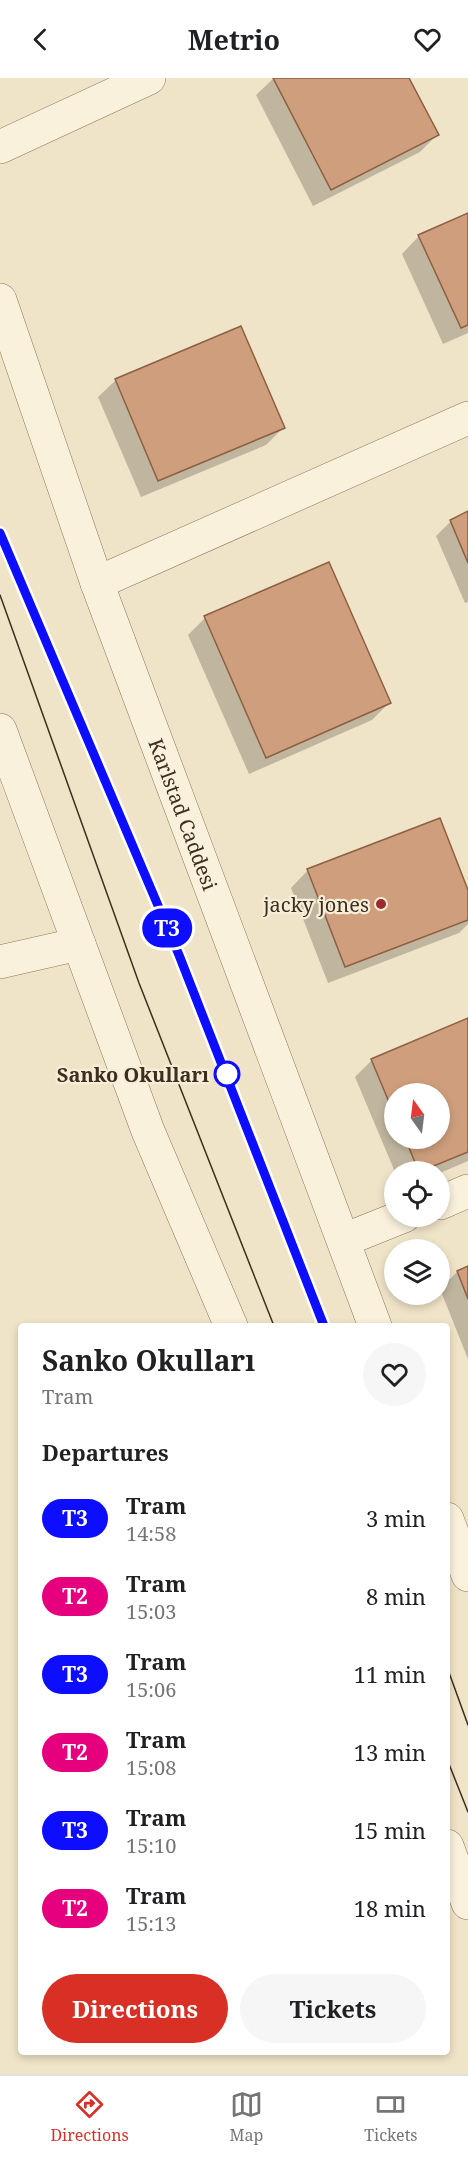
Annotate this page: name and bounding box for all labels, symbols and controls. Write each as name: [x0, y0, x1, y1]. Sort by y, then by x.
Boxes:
text: Metrio: [188, 21, 280, 58]
icon: back: [24, 23, 57, 56]
icon: heart: [411, 23, 444, 56]
street label: Karlstad Caddesi: [143, 735, 224, 894]
place label: jacky jones: [263, 891, 369, 918]
marker: jacky jones: [374, 897, 388, 911]
line badge: T3: [140, 908, 194, 948]
text: T3: [154, 914, 180, 942]
place label: Sanko Okulları: [57, 1061, 209, 1088]
marker: Sanko Okulları: [214, 1061, 240, 1087]
north arrow: [384, 1083, 450, 1149]
map controls: [384, 1083, 450, 1305]
button: locate: [384, 1161, 450, 1227]
button: layers: [384, 1239, 450, 1305]
text: Sanko Okulları: [42, 1341, 255, 1379]
button: heart: [363, 1343, 426, 1406]
text: Tram: [42, 1383, 93, 1410]
text: Departures: [42, 1437, 169, 1467]
text: Tram: [126, 1490, 186, 1520]
text: 3 min: [366, 1503, 426, 1533]
text: T3: [62, 1504, 88, 1532]
text: 14:58: [126, 1520, 176, 1547]
text: Tram: [126, 1568, 186, 1598]
text: 8 min: [366, 1581, 426, 1611]
text: T2: [62, 1582, 88, 1610]
text: 15:03: [126, 1598, 176, 1625]
text: Tram: [126, 1646, 186, 1676]
text: 11 min: [354, 1659, 426, 1689]
text: T3: [62, 1660, 88, 1688]
text: 15:06: [126, 1676, 176, 1703]
text: Tram: [126, 1724, 186, 1754]
text: 13 min: [354, 1737, 426, 1767]
text: T2: [62, 1738, 88, 1766]
text: 15:08: [126, 1754, 176, 1781]
text: Tram: [126, 1802, 186, 1832]
text: 15 min: [354, 1815, 426, 1845]
text: T3: [62, 1816, 88, 1844]
text: 15:10: [126, 1832, 176, 1859]
text: Tram: [126, 1880, 186, 1910]
text: 18 min: [354, 1893, 426, 1923]
text: T2: [62, 1894, 88, 1922]
text: 15:13: [126, 1910, 176, 1937]
button: Directions: [42, 1974, 228, 2043]
button: Tickets: [240, 1974, 426, 2043]
tab: Directions: [50, 2088, 129, 2146]
tab: Map: [230, 2088, 263, 2146]
tab: Tickets: [364, 2088, 418, 2146]

